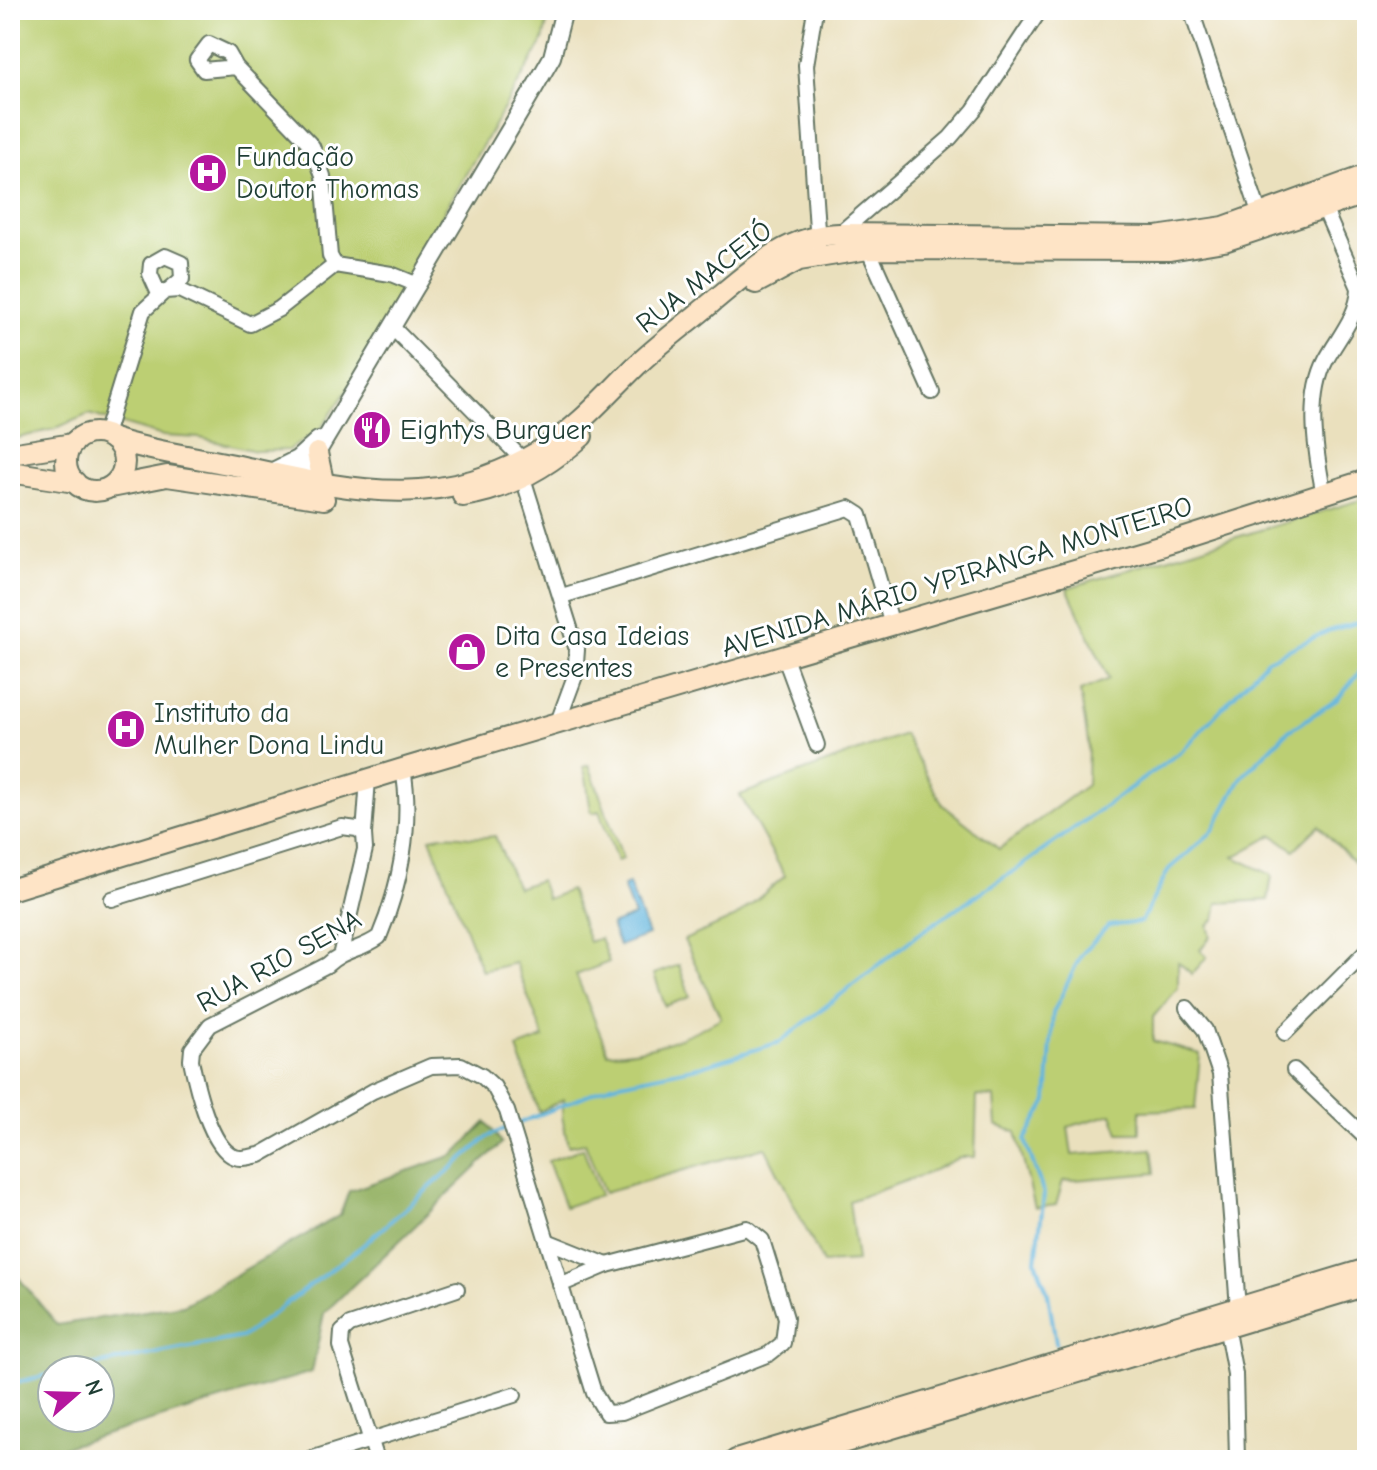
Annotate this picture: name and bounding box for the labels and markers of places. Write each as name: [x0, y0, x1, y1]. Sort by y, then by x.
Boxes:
place label: Fundação Doutor Thomas: [236, 141, 419, 205]
hospital icon: Fundação Doutor Thomas: [187, 152, 229, 194]
restaurant icon: Eightys Burguer: [351, 409, 393, 451]
place label: Eightys Burguer: [400, 414, 591, 446]
place label: Dita Casa Ideias e Presentes: [495, 620, 689, 684]
shop icon: Dita Casa Ideias e Presentes: [446, 631, 488, 673]
place label: Instituto da Mulher Dona Lindu: [154, 697, 384, 761]
hospital icon: Instituto da Mulher Dona Lindu: [105, 708, 147, 750]

